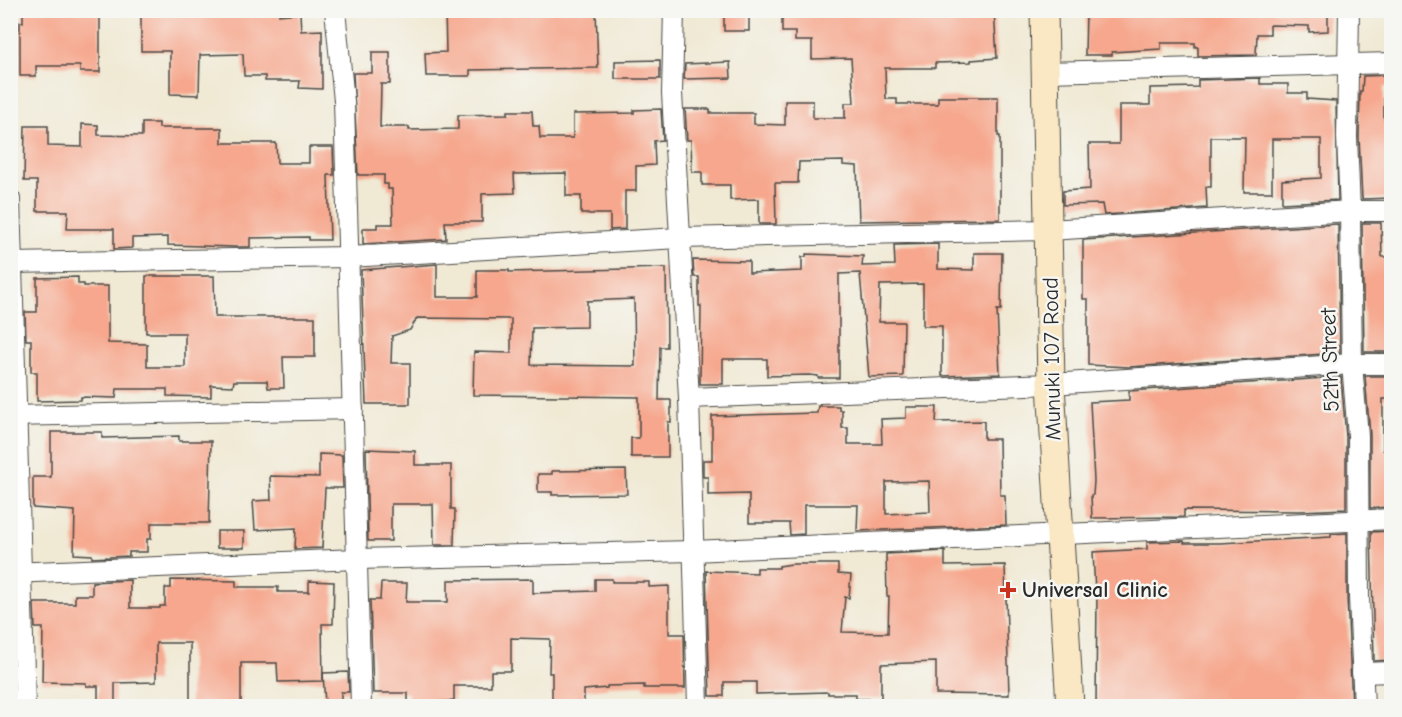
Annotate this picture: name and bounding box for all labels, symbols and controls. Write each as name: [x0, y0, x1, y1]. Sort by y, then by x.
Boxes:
street label: Munuki 107 Road: [1038, 277, 1066, 441]
street label: 52th Street: [1315, 307, 1345, 412]
place label: Universal Clinic: [1022, 577, 1168, 603]
marker: Universal Clinic: [999, 581, 1017, 599]

